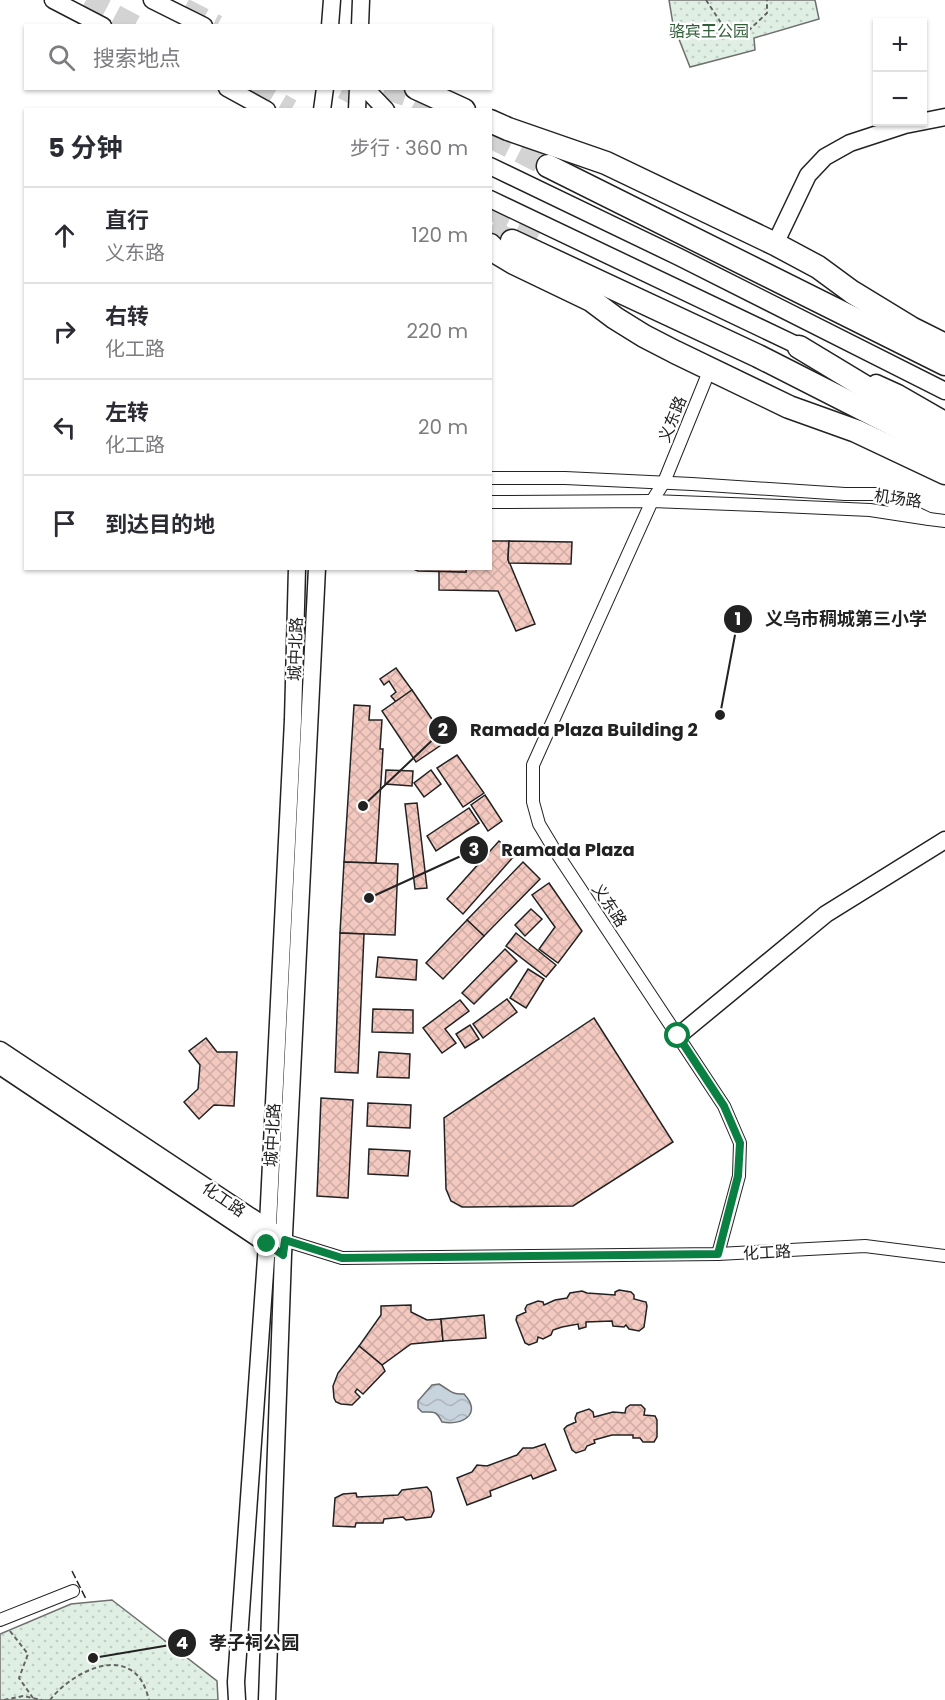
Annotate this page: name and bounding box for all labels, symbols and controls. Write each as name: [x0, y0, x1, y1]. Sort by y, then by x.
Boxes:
map controls: [873, 18, 927, 126]
button: +: [873, 18, 927, 72]
park label: 骆宾王公园: [669, 20, 749, 43]
search box: [24, 24, 492, 90]
icon: search: [45, 41, 78, 74]
text: 搜索地点: [93, 43, 181, 74]
button: −: [873, 72, 927, 126]
text: 5 分钟: [48, 130, 122, 166]
text: 步行 · 360 m: [350, 134, 468, 162]
text: 直行: [105, 205, 149, 236]
icon: ahead: [48, 219, 81, 252]
text: 120 m: [412, 221, 468, 249]
text: 义东路: [105, 239, 165, 267]
text: 右转: [105, 301, 149, 332]
icon: right: [48, 315, 81, 348]
text: 220 m: [407, 317, 468, 345]
text: 化工路: [105, 335, 165, 363]
street label: 义东路: [653, 393, 692, 446]
text: 左转: [105, 397, 149, 428]
icon: left: [48, 411, 81, 444]
text: 20 m: [418, 413, 468, 441]
text: 化工路: [105, 431, 165, 459]
street label: 机场路: [873, 484, 923, 513]
icon: arrive: [48, 507, 81, 540]
text: 到达目的地: [105, 509, 215, 540]
callout: 义乌市稠城第三小学: [723, 601, 939, 637]
text: 1: [735, 606, 741, 631]
text: 义乌市稠城第三小学: [765, 606, 927, 631]
street label: 城中北路: [283, 617, 308, 681]
callout: Ramada Plaza Building 2: [428, 712, 710, 748]
text: 2: [438, 717, 448, 742]
text: Ramada Plaza Building 2: [470, 717, 698, 742]
callout: Ramada Plaza: [459, 832, 647, 868]
text: 3: [469, 837, 479, 862]
text: Ramada Plaza: [501, 837, 635, 862]
street label: 义东路: [587, 879, 633, 932]
route start: [664, 1022, 690, 1048]
street label: 城中北路: [259, 1102, 286, 1168]
street label: 化工路: [197, 1176, 250, 1222]
route end: [253, 1230, 279, 1256]
street label: 化工路: [742, 1240, 792, 1265]
callout: 孝子祠公园: [167, 1625, 311, 1661]
text: 4: [176, 1630, 188, 1655]
text: 孝子祠公园: [209, 1630, 299, 1655]

